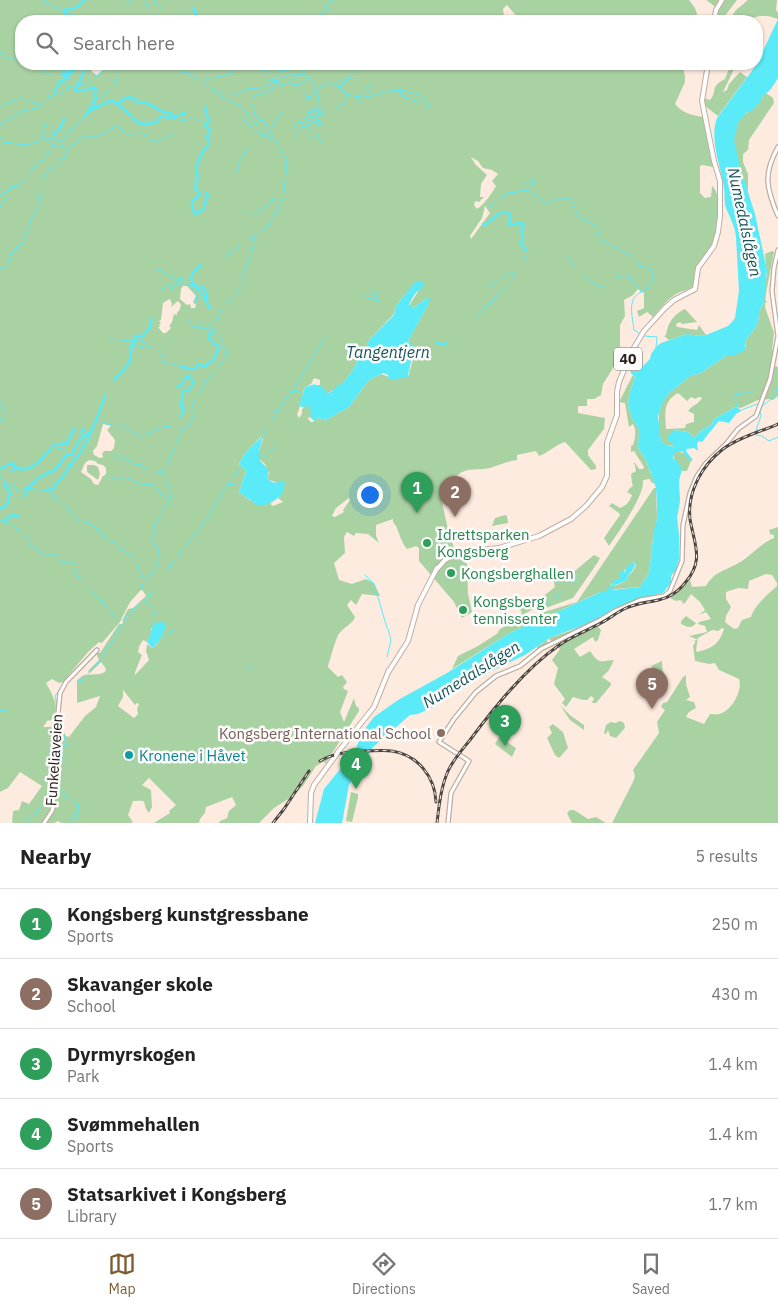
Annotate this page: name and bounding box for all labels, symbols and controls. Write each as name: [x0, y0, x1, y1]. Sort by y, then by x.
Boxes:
search box: [15, 15, 763, 70]
icon: search: [33, 29, 61, 57]
text: Search here: [73, 31, 175, 55]
water label: Numedalslågen: [724, 166, 766, 278]
water label: Tangentjern: [346, 342, 430, 362]
road number: 40: [614, 348, 642, 370]
pin: 1: [401, 472, 433, 513]
pin: 2: [439, 476, 471, 517]
your location: [357, 482, 383, 508]
place label: Idrettsparken Kongsberg: [437, 525, 530, 561]
marker: Idrettsparken Kongsberg: [421, 537, 433, 549]
place label: Kongsberghallen: [461, 564, 574, 583]
marker: Kongsberghallen: [445, 567, 457, 579]
place label: Kongsberg tennissenter: [473, 592, 558, 628]
marker: Kongsberg tennissenter: [457, 604, 469, 616]
water label: Numedalslågen: [419, 636, 523, 712]
pin: 5: [636, 668, 668, 709]
pin: 3: [489, 705, 521, 746]
street label: Funkeliaveien: [41, 713, 67, 807]
place label: Kongsberg International School: [219, 724, 431, 743]
marker: Kongsberg International School: [435, 727, 447, 739]
place label: Kronene i Håvet: [139, 746, 246, 765]
pin: 4: [340, 748, 372, 789]
marker: Kronene i Håvet: [123, 749, 135, 761]
text: Nearby: [20, 842, 91, 870]
text: 5 results: [695, 846, 758, 866]
text: Kongsberg kunstgressbane: [67, 902, 309, 926]
text: 1: [31, 914, 41, 934]
text: 250 m: [711, 914, 758, 934]
text: Sports: [67, 926, 114, 946]
text: Skavanger skole: [67, 972, 213, 996]
text: 2: [31, 984, 41, 1004]
text: 430 m: [711, 984, 758, 1004]
text: School: [67, 996, 116, 1016]
text: Dyrmyrskogen: [67, 1042, 196, 1066]
text: 3: [31, 1054, 41, 1074]
text: 1.4 km: [708, 1054, 758, 1074]
text: Park: [67, 1066, 99, 1086]
text: Svømmehallen: [67, 1112, 200, 1136]
text: 4: [31, 1124, 41, 1144]
text: 1.4 km: [708, 1124, 758, 1144]
text: Sports: [67, 1136, 114, 1156]
text: Statsarkivet i Kongsberg: [67, 1182, 286, 1206]
text: 5: [31, 1194, 41, 1214]
text: 1.7 km: [708, 1194, 758, 1214]
text: Library: [67, 1206, 117, 1226]
tab: Map: [108, 1250, 136, 1298]
tab: Directions: [352, 1250, 416, 1298]
tab: Saved: [632, 1250, 670, 1298]

